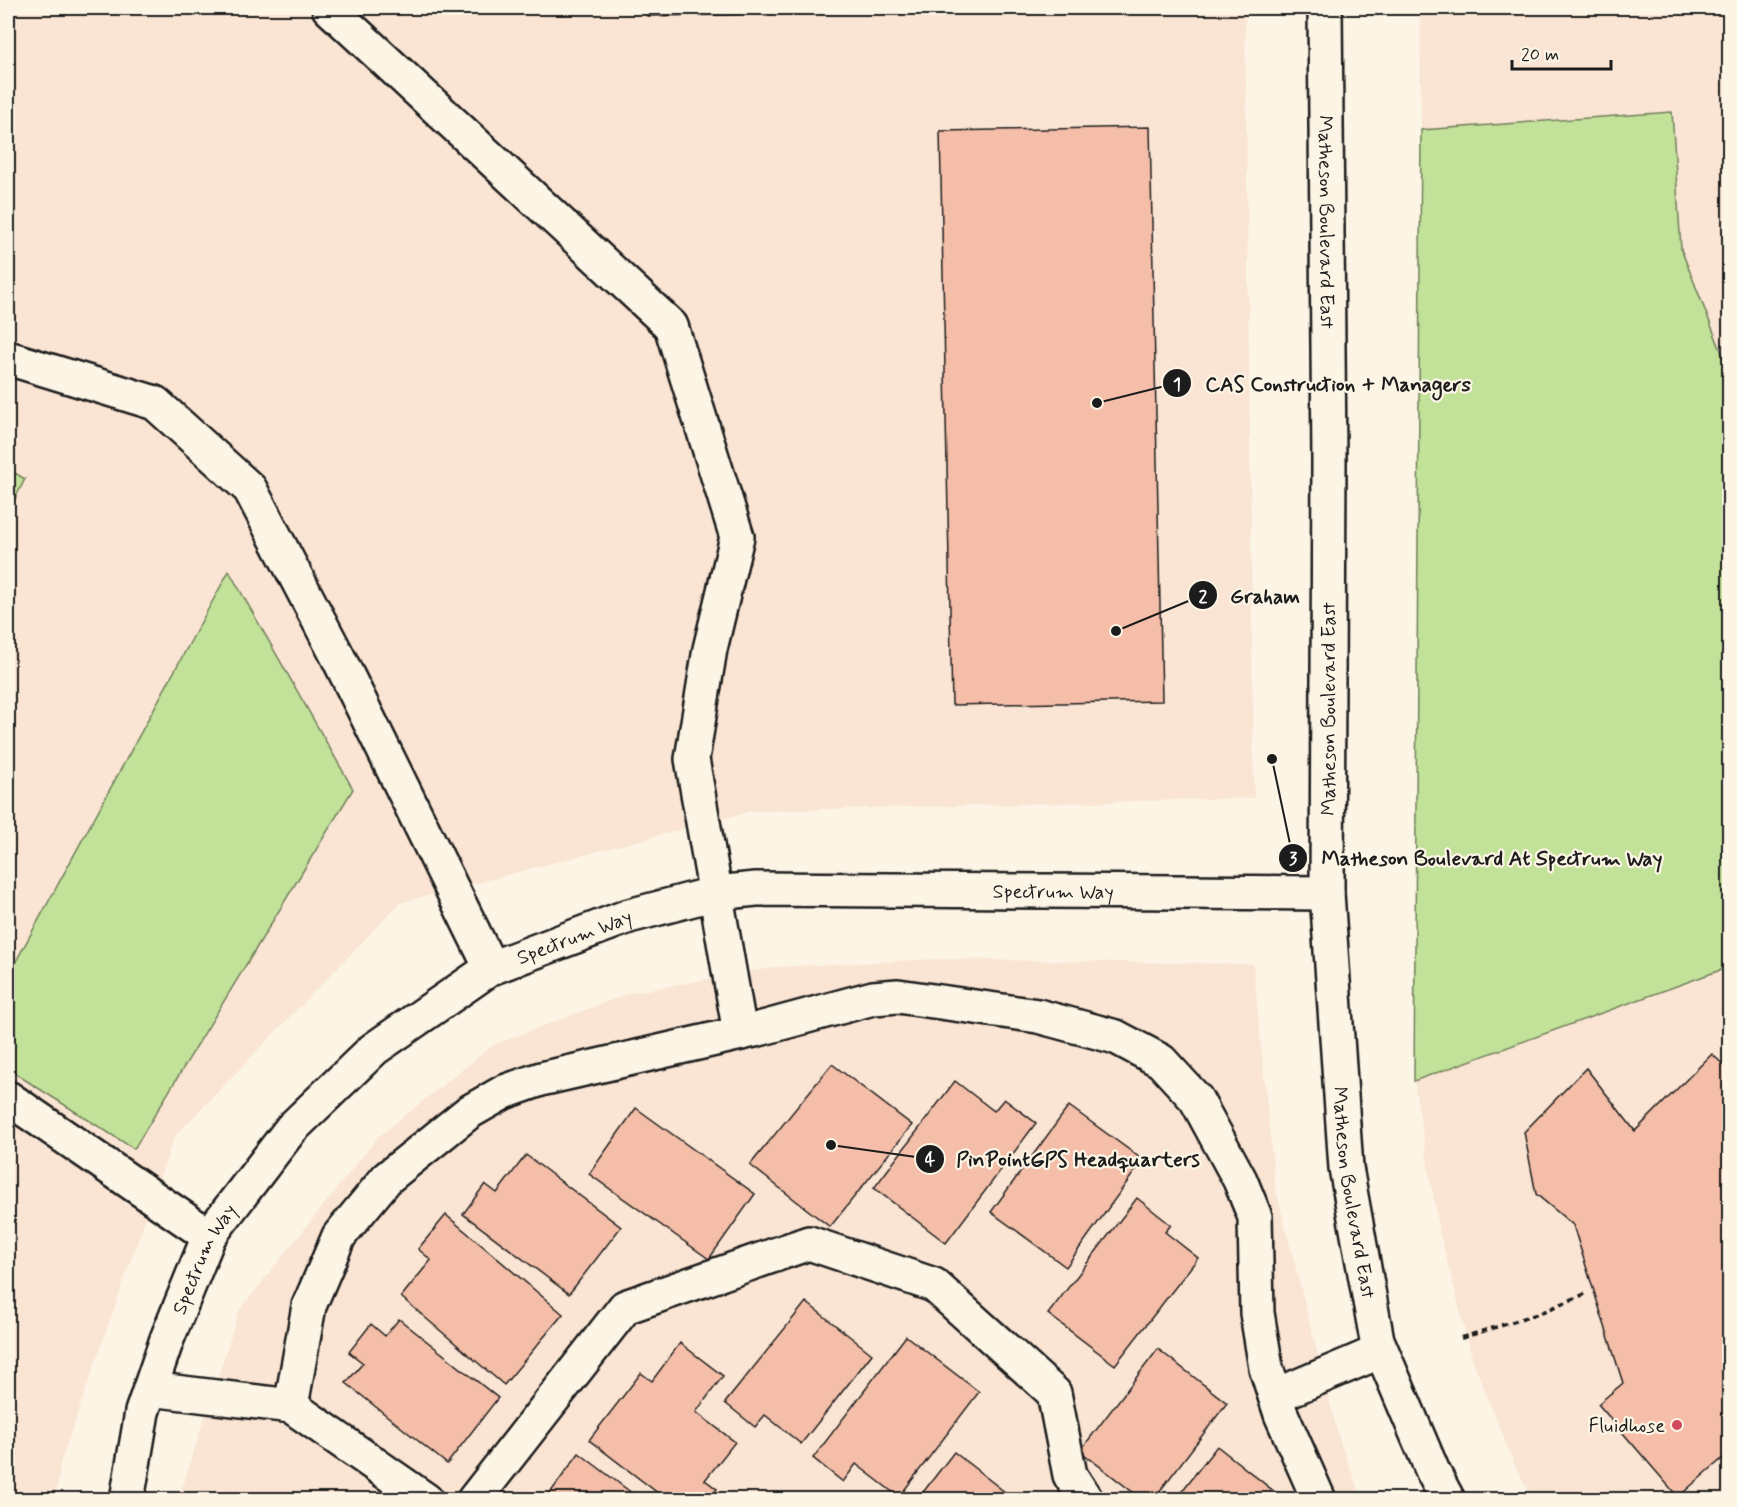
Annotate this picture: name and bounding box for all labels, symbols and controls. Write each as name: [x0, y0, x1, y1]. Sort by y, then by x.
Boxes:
scale bar: [1512, 33, 1611, 71]
text: 20 m: [1521, 43, 1559, 67]
street label: Matheson Boulevard East: [1311, 115, 1340, 329]
callout: CAS Construction + Managers: [1162, 364, 1484, 403]
text: CAS Construction + Managers: [1205, 371, 1471, 401]
text: 1: [1173, 373, 1181, 397]
callout: Graham: [1188, 576, 1312, 615]
text: Graham: [1230, 583, 1300, 611]
text: 2: [1199, 585, 1208, 609]
street label: Matheson Boulevard East: [1316, 602, 1343, 816]
callout: Matheson Boulevard At Spectrum Way: [1278, 838, 1677, 877]
text: Matheson Boulevard At Spectrum Way: [1321, 845, 1663, 873]
text: 3: [1289, 847, 1298, 871]
street label: Spectrum Way: [993, 879, 1114, 907]
street label: Spectrum Way: [513, 904, 636, 972]
street label: Matheson Boulevard East: [1325, 1086, 1381, 1301]
callout: PinPointGPS Headquarters: [915, 1140, 1211, 1179]
text: PinPointGPS Headquarters: [956, 1146, 1201, 1174]
text: 4: [925, 1148, 936, 1172]
street label: Spectrum Way: [166, 1199, 244, 1319]
place label: Fluidhose: [1589, 1413, 1665, 1440]
marker: Fluidhose: [1670, 1418, 1684, 1432]

